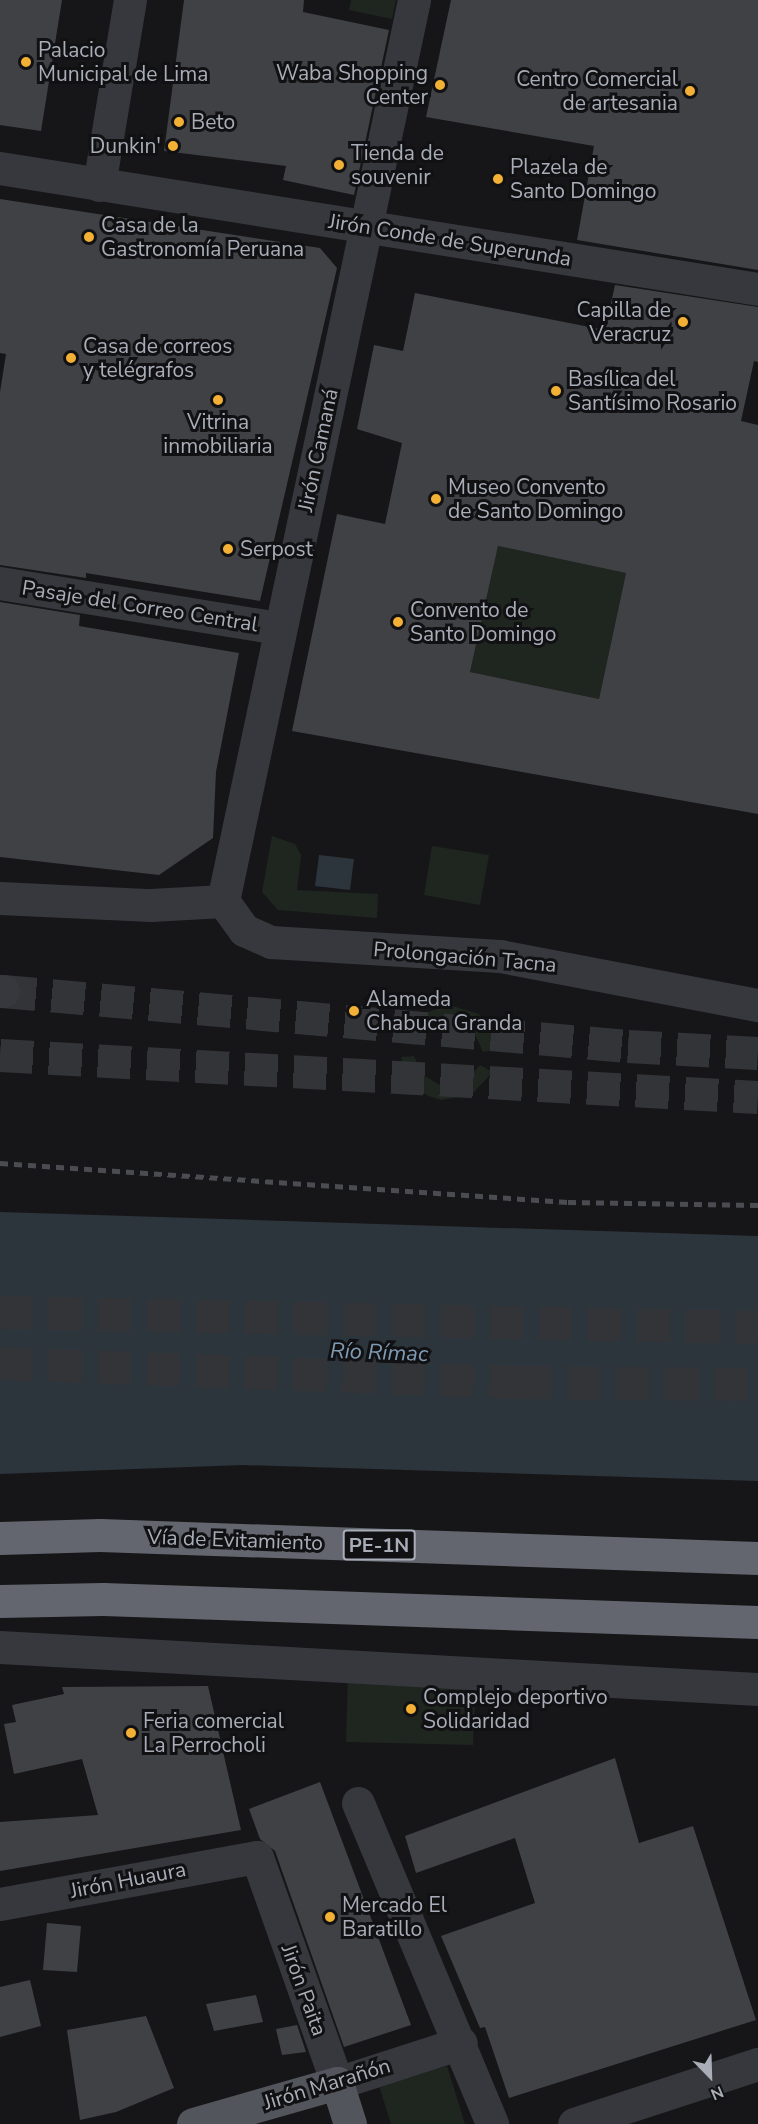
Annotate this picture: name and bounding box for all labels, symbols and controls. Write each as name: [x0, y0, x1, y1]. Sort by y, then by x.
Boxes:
place label: Palacio Municipal de Lima: [38, 37, 208, 87]
marker: Palacio Municipal de Lima: [19, 55, 33, 69]
place label: Waba Shopping Center: [276, 60, 428, 110]
place label: Centro Comercial de artesania: [516, 66, 678, 116]
marker: Waba Shopping Center: [433, 78, 447, 92]
marker: Centro Comercial de artesania: [683, 84, 697, 98]
place label: Beto: [191, 109, 235, 135]
marker: Beto: [172, 115, 186, 129]
place label: Dunkin': [90, 133, 161, 159]
marker: Dunkin': [166, 139, 180, 153]
place label: Tienda de souvenir: [351, 140, 444, 190]
place label: Plazela de Santo Domingo: [510, 154, 656, 204]
marker: Tienda de souvenir: [332, 158, 346, 172]
marker: Plazela de Santo Domingo: [491, 172, 505, 186]
street label: Jirón Conde de Superunda: [327, 208, 573, 272]
place label: Casa de la Gastronomía Peruana: [101, 212, 304, 262]
marker: Casa de la Gastronomía Peruana: [82, 230, 96, 244]
place label: Capilla de Veracruz: [577, 297, 671, 347]
marker: Capilla de Veracruz: [676, 315, 690, 329]
place label: Casa de correos y telégrafos: [83, 333, 232, 383]
marker: Casa de correos y telégrafos: [64, 351, 78, 365]
place label: Basílica del Santísimo Rosario: [568, 366, 737, 416]
marker: Basílica del Santísimo Rosario: [549, 384, 563, 398]
street label: Jirón Camaná: [293, 386, 343, 514]
marker: Vitrina inmobiliaria: [211, 393, 225, 407]
place label: Vitrina inmobiliaria: [163, 409, 273, 459]
place label: Museo Convento de Santo Domingo: [448, 474, 623, 524]
marker: Museo Convento de Santo Domingo: [429, 492, 443, 506]
place label: Serpost: [240, 536, 313, 562]
marker: Serpost: [221, 542, 235, 556]
street label: Pasaje del Correo Central: [20, 575, 260, 637]
place label: Convento de Santo Domingo: [410, 597, 556, 647]
marker: Convento de Santo Domingo: [391, 615, 405, 629]
street label: Prolongación Tacna: [372, 936, 558, 978]
place label: Alameda Chabuca Granda: [366, 986, 522, 1036]
marker: Alameda Chabuca Granda: [347, 1004, 361, 1018]
water label: Río Rímac: [329, 1338, 429, 1368]
street label: Vía de Evitamiento: [147, 1524, 323, 1556]
road number: PE-1N: [342, 1528, 416, 1562]
place label: Complejo deportivo Solidaridad: [423, 1684, 608, 1734]
marker: Complejo deportivo Solidaridad: [404, 1702, 418, 1716]
place label: Feria comercial La Perrocholi: [143, 1708, 284, 1758]
marker: Feria comercial La Perrocholi: [124, 1726, 138, 1740]
street label: Jirón Huaura: [68, 1856, 188, 1904]
place label: Mercado El Baratillo: [342, 1892, 447, 1942]
marker: Mercado El Baratillo: [323, 1910, 337, 1924]
street label: Jirón Paita: [276, 1941, 332, 2039]
north arrow: [680, 2046, 740, 2106]
street label: Jirón Marañón: [261, 2053, 393, 2115]
text: N: [707, 2080, 727, 2105]

